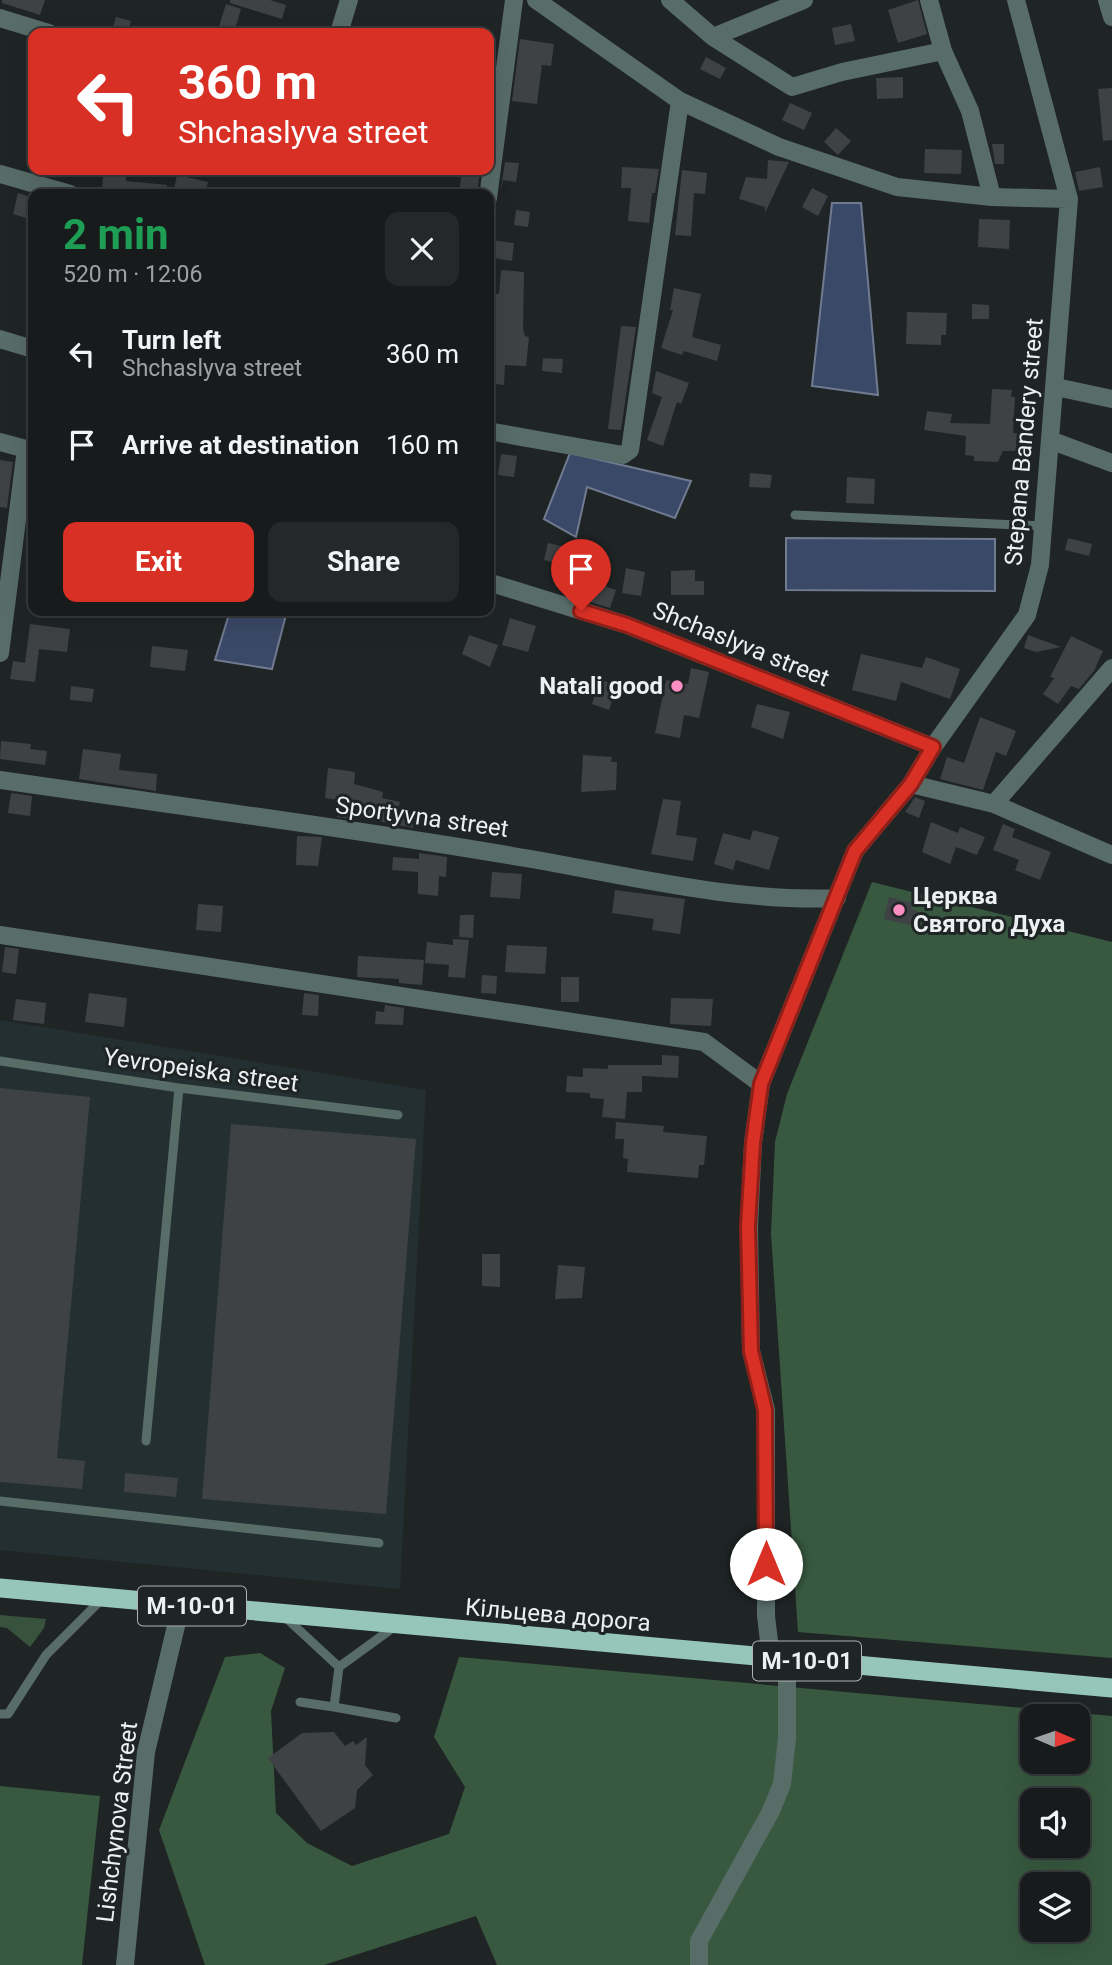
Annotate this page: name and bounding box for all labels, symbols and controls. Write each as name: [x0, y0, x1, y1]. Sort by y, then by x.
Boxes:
text: 360 m: [178, 54, 317, 111]
icon: left: [63, 56, 154, 147]
text: Shchaslyva street: [178, 113, 428, 151]
text: 2 min: [63, 210, 169, 259]
button: close: [385, 212, 459, 286]
text: 520 m · 12:06: [63, 261, 202, 288]
street label: Stepana Bandery street: [999, 317, 1049, 567]
text: Turn left: [122, 325, 221, 355]
icon: left: [63, 335, 101, 373]
text: 360 m: [386, 339, 459, 369]
text: Shchaslyva street: [122, 355, 302, 382]
icon: arrive: [63, 426, 101, 464]
text: Arrive at destination: [122, 430, 359, 460]
text: 160 m: [386, 430, 459, 460]
button: Exit: [63, 522, 254, 602]
button: Share: [268, 522, 459, 602]
pin: [551, 539, 611, 611]
icon: arrive: [562, 550, 600, 588]
street label: Shchaslyva street: [649, 596, 833, 692]
place label: Natali good: [539, 672, 663, 700]
marker: Natali good: [669, 678, 685, 694]
street label: Sportyvna street: [334, 791, 511, 843]
place label: Церква Святого Духа: [913, 882, 1066, 938]
marker: Церква Святого Духа: [891, 902, 907, 918]
street label: Yevropeiska street: [102, 1042, 300, 1098]
position arrow: [729, 1527, 803, 1601]
road number: М-10-01: [138, 1586, 246, 1625]
street label: Кільцева дорога: [464, 1593, 652, 1637]
road number: М-10-01: [753, 1642, 861, 1680]
north arrow: [1020, 1704, 1090, 1774]
map controls: [1020, 1704, 1090, 1942]
street label: Lishchynova Street: [91, 1720, 143, 1924]
button: sound: [1020, 1788, 1090, 1858]
button: layers: [1020, 1872, 1090, 1942]

